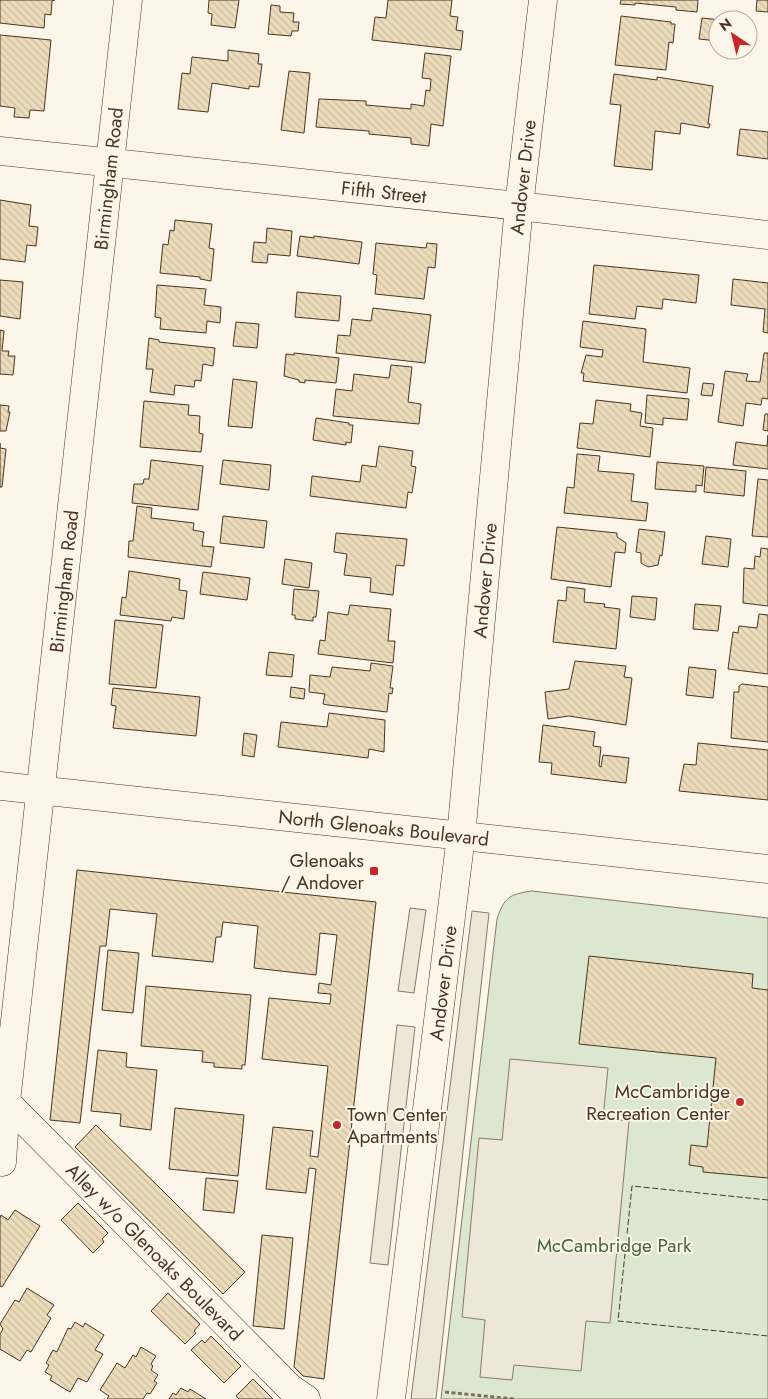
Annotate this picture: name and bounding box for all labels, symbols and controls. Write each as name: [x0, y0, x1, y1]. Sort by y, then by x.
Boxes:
north arrow: [708, 10, 758, 60]
text: N: [715, 13, 736, 36]
street label: Birmingham Road: [87, 106, 130, 252]
street label: Andover Drive: [503, 118, 542, 236]
street label: Fifth Street: [340, 174, 428, 210]
street label: Birmingham Road: [42, 509, 85, 654]
street label: Andover Drive: [466, 521, 503, 639]
street label: North Glenoaks Boulevard: [277, 803, 491, 852]
place label: Glenoaks / Andover: [281, 847, 364, 896]
marker: Glenoaks / Andover: [368, 865, 380, 877]
street label: Andover Drive: [422, 924, 463, 1042]
place label: McCambridge Recreation Center: [586, 1078, 730, 1127]
marker: McCambridge Recreation Center: [734, 1096, 746, 1108]
place label: Town Center Apartments: [347, 1101, 447, 1150]
marker: Town Center Apartments: [331, 1119, 343, 1131]
street label: Alley w/o Glenoaks Boulevard: [60, 1157, 249, 1347]
park label: McCambridge Park: [537, 1232, 692, 1259]

